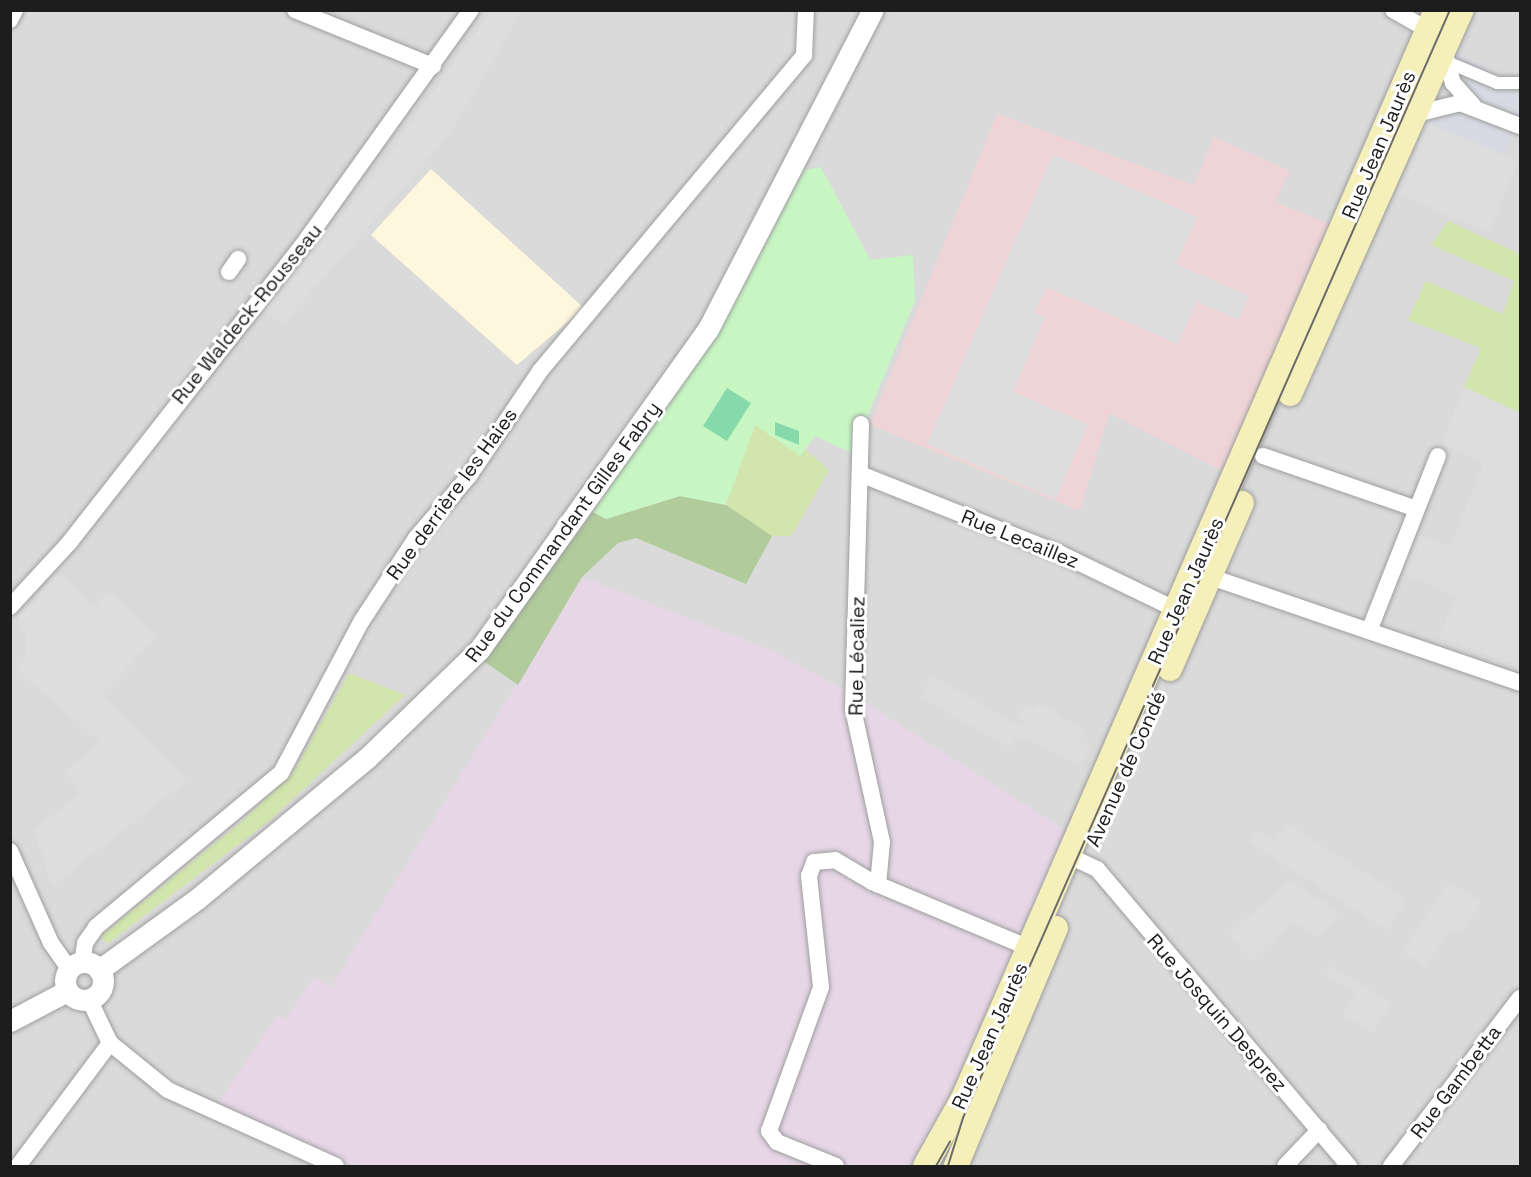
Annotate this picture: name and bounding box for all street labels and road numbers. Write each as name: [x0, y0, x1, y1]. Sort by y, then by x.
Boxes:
street label: Rue Jean Jaurès: [1337, 67, 1421, 223]
street label: Rue Waldeck-Rousseau: [167, 219, 327, 409]
street label: Rue du Commandant Gilles Fabry: [460, 397, 666, 667]
street label: Rue derrière les Haies: [381, 403, 523, 585]
street label: Rue Lecaillez: [958, 505, 1082, 573]
street label: Rue Jean Jaurès: [1143, 514, 1229, 668]
street label: Rue Lécaliez: [844, 596, 870, 716]
street label: Avenue de Condé: [1081, 687, 1171, 851]
street label: Rue Josquin Desprez: [1142, 929, 1292, 1097]
street label: Rue Jean Jaurès: [947, 959, 1033, 1113]
street label: Rue Gambetta: [1406, 1021, 1506, 1143]

